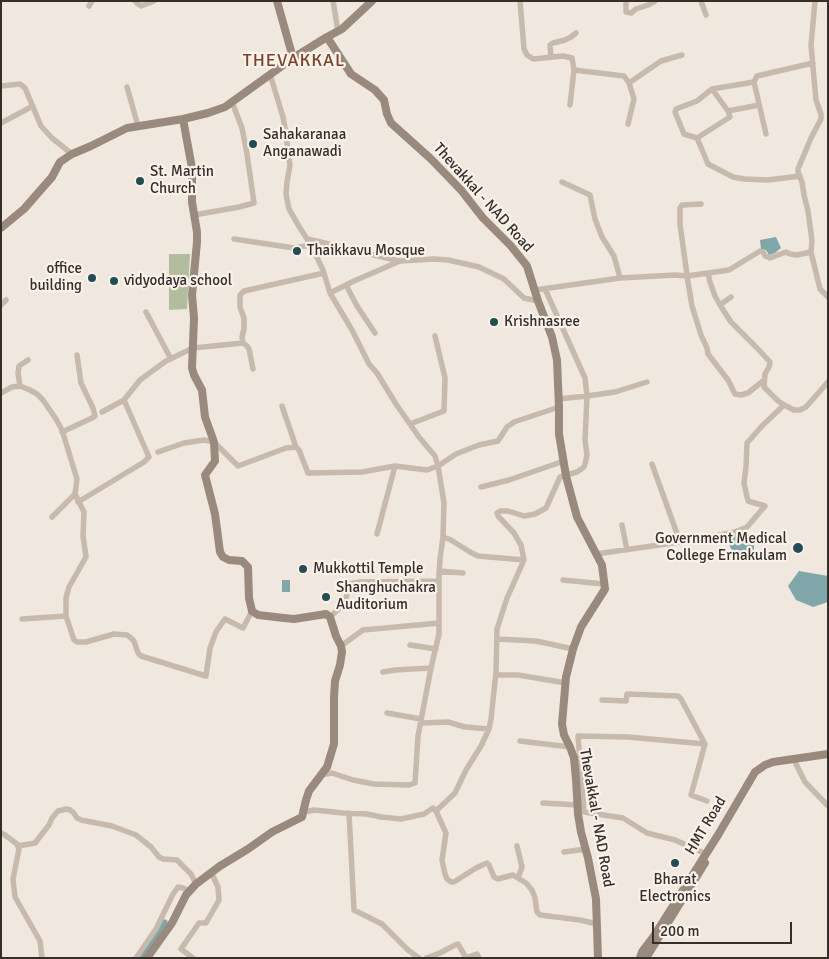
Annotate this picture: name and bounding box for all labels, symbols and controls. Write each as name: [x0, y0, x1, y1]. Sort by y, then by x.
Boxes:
district label: THEVAKKAL: [242, 50, 346, 72]
place label: Sahakaranaa Anganawadi: [263, 126, 346, 161]
marker: Sahakaranaa Anganawadi: [247, 138, 259, 150]
street label: Thevakkal - NAD Road: [429, 140, 537, 256]
place label: St. Martin Church: [150, 163, 214, 198]
marker: St. Martin Church: [134, 175, 146, 187]
place label: Thaikkavu Mosque: [307, 242, 425, 260]
marker: Thaikkavu Mosque: [291, 245, 303, 257]
place label: office building: [29, 260, 82, 295]
marker: office building: [86, 272, 98, 284]
place label: vidyodaya school: [124, 272, 232, 290]
marker: vidyodaya school: [108, 275, 120, 287]
place label: Krishnasree: [504, 313, 580, 331]
marker: Krishnasree: [488, 316, 500, 328]
place label: Government Medical College Ernakulam: [655, 530, 787, 565]
marker: Government Medical College Ernakulam: [791, 541, 805, 555]
place label: Mukkottil Temple: [313, 560, 423, 578]
marker: Mukkottil Temple: [297, 563, 309, 575]
place label: Shanghuchakra Auditorium: [336, 579, 436, 614]
marker: Shanghuchakra Auditorium: [320, 591, 332, 603]
street label: Thevakkal - NAD Road: [575, 747, 617, 889]
street label: HMT Road: [682, 794, 730, 858]
marker: Bharat Electronics: [669, 857, 681, 869]
place label: Bharat Electronics: [639, 871, 711, 906]
scale bar: [654, 912, 794, 944]
text: 200 m: [660, 922, 700, 940]

